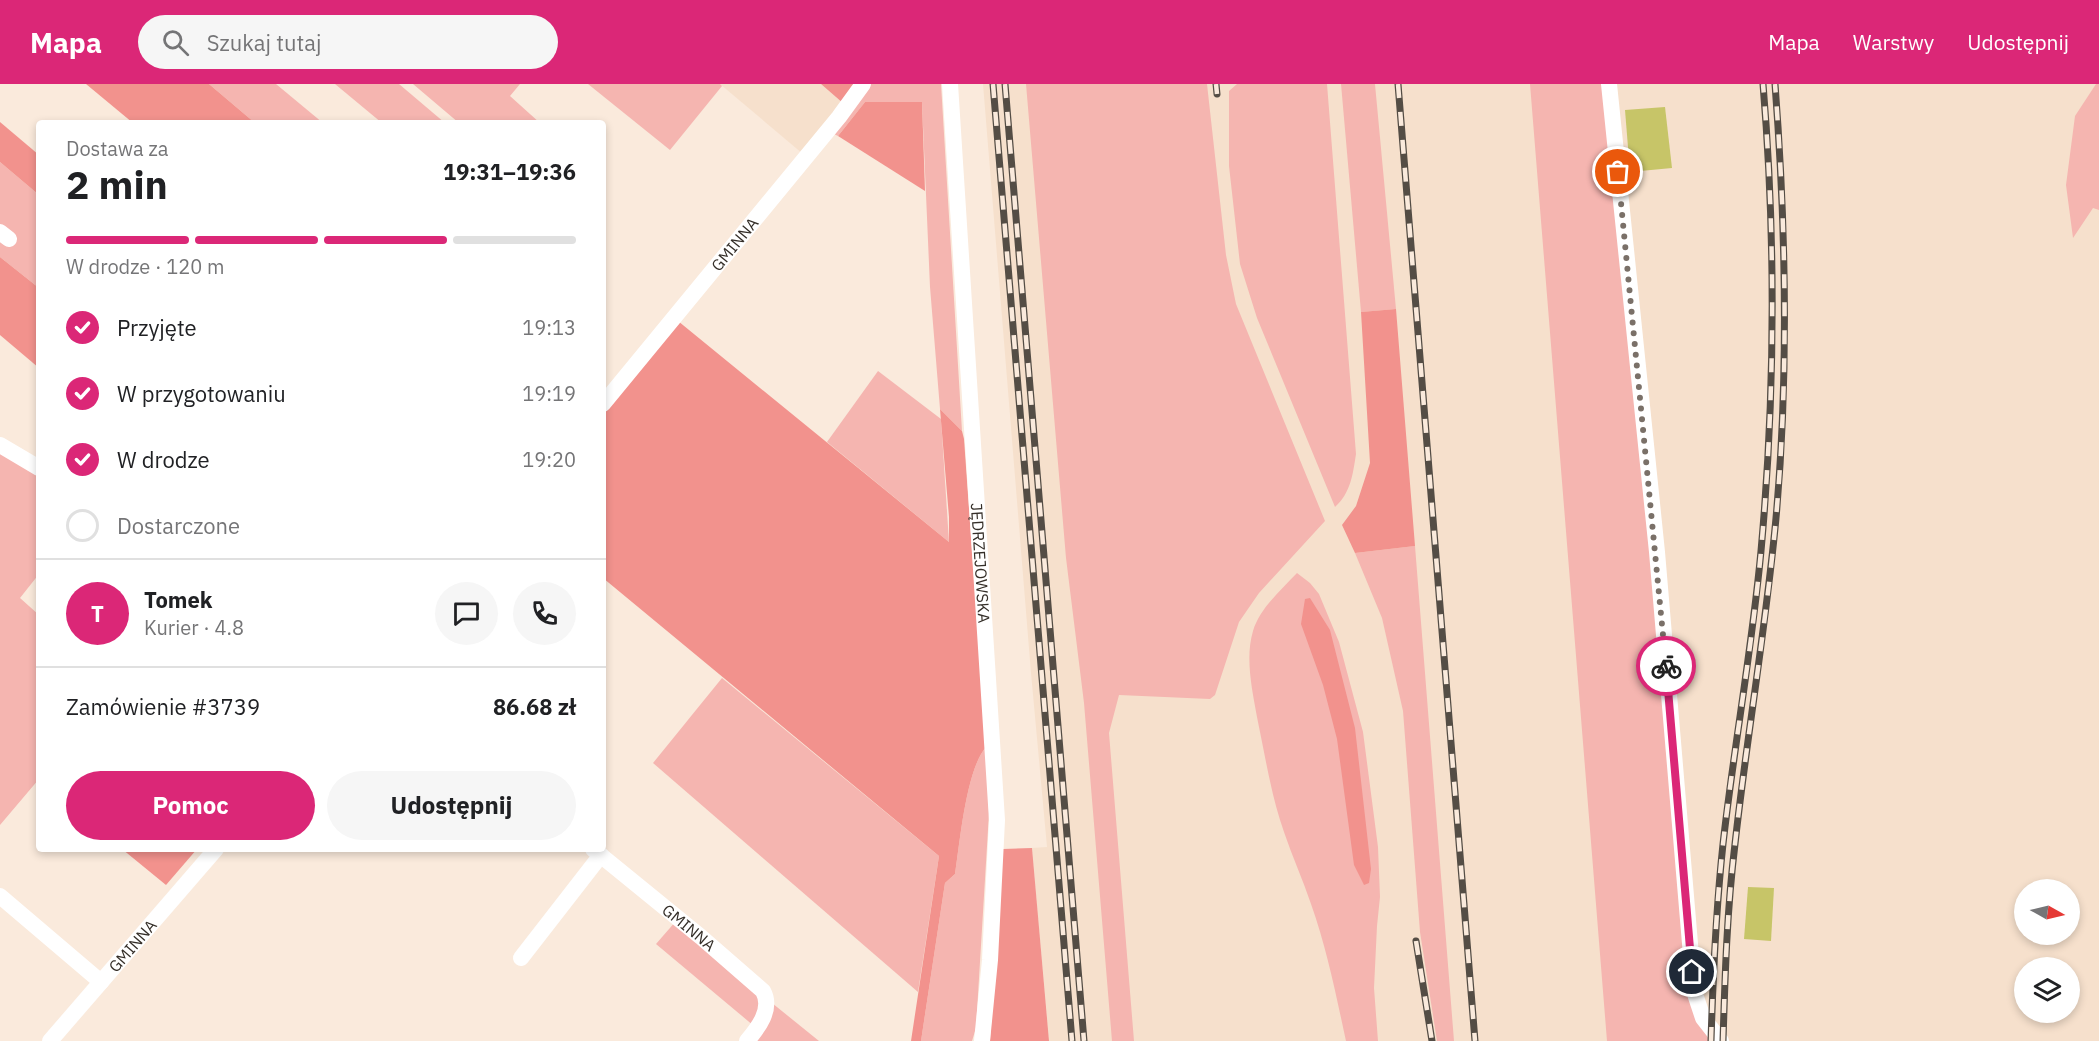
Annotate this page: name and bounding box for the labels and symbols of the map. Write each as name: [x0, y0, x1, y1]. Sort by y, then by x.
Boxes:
pin: [1592, 146, 1643, 197]
street label: GMINNA: [707, 213, 762, 275]
street label: JĘDRZEJOWSKA: [967, 502, 994, 624]
courier: [1636, 636, 1696, 696]
north arrow: [2014, 879, 2080, 945]
street label: GMINNA: [658, 900, 720, 955]
street label: GMINNA: [104, 915, 161, 976]
pin: [1666, 946, 1717, 997]

